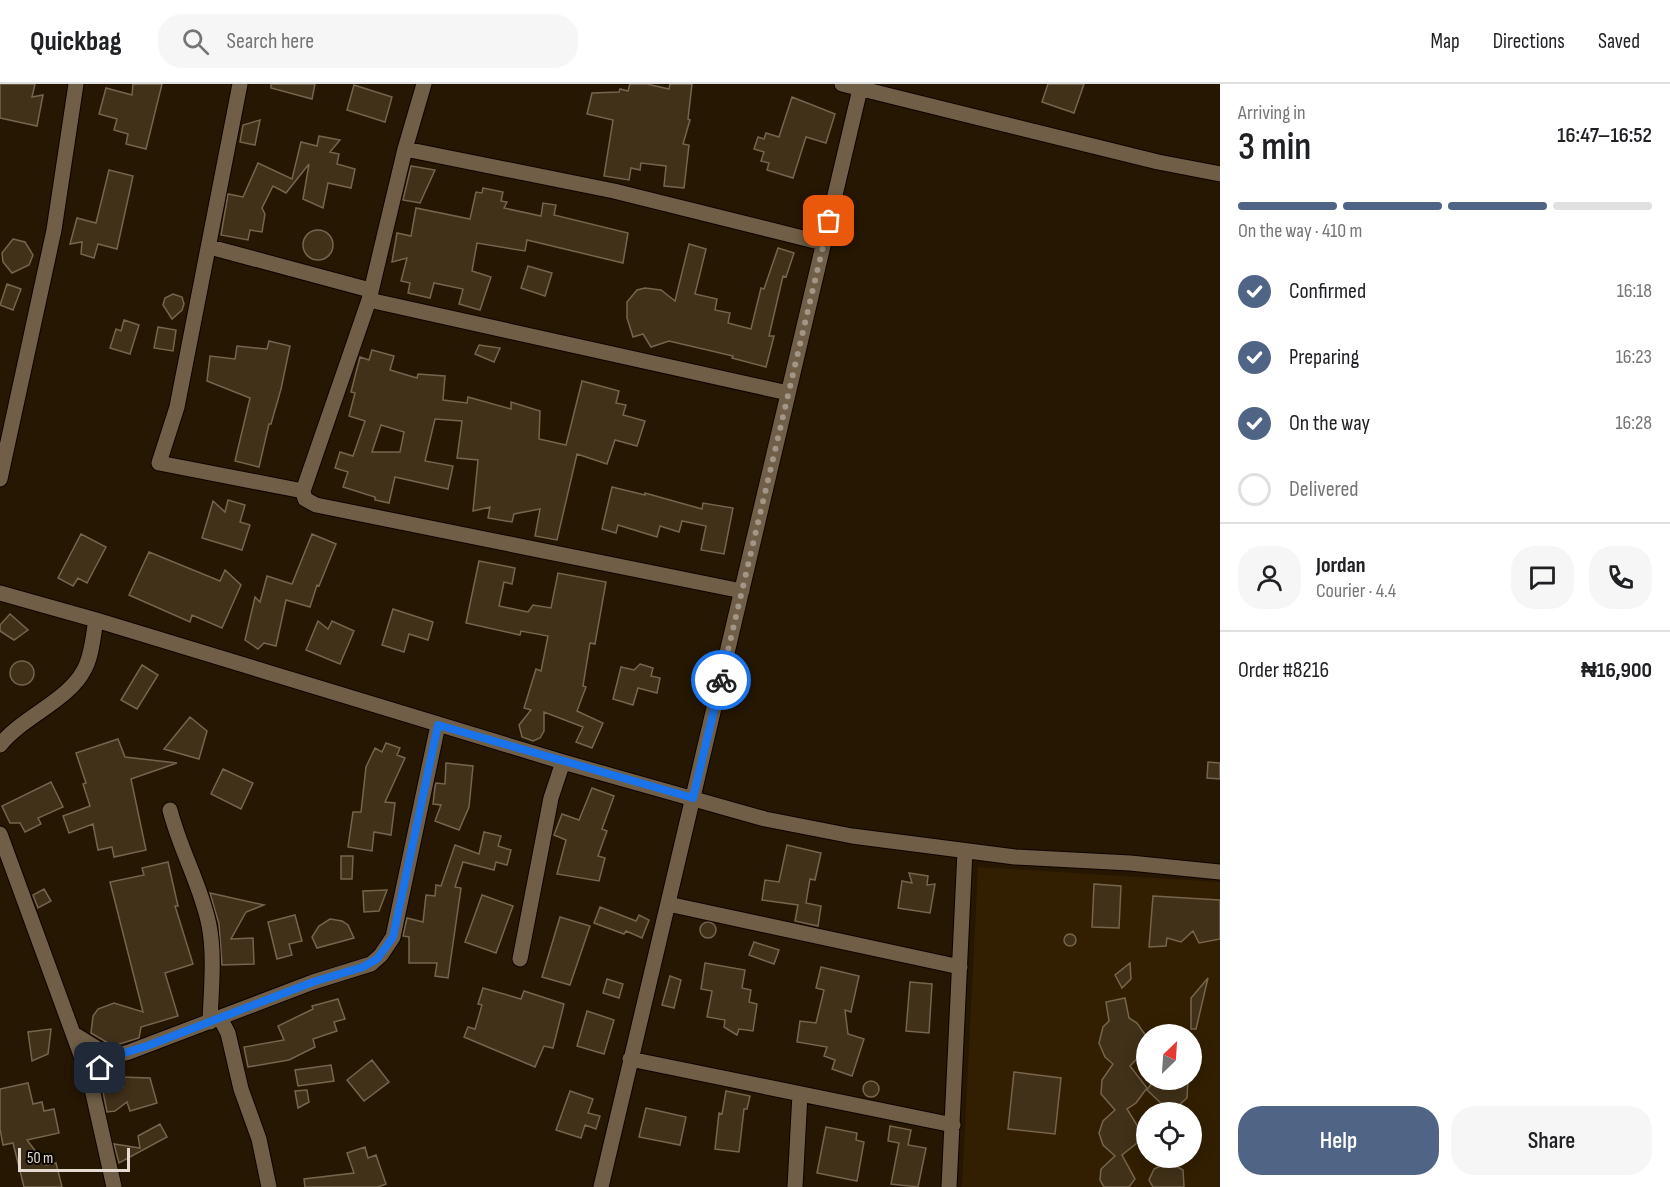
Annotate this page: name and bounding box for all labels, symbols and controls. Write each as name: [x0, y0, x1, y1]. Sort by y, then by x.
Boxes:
search box: [158, 14, 578, 68]
text: Quickbag: [30, 25, 122, 58]
icon: search: [179, 25, 212, 58]
text: Search here: [227, 28, 314, 55]
text: Map: [1430, 29, 1460, 54]
text: Directions: [1493, 29, 1565, 54]
text: Saved: [1598, 29, 1640, 54]
text: Arriving in: [1238, 101, 1306, 125]
text: 16:47–16:52: [1557, 122, 1652, 149]
text: 3 min: [1238, 124, 1311, 171]
pin: [803, 195, 854, 246]
icon: bag: [812, 204, 845, 237]
text: On the way · 410 m: [1238, 219, 1362, 243]
icon: check: [1238, 275, 1271, 308]
text: Confirmed: [1289, 278, 1366, 305]
text: 16:18: [1617, 279, 1652, 303]
icon: check: [1238, 341, 1271, 374]
text: Preparing: [1289, 344, 1359, 371]
text: 16:23: [1616, 345, 1652, 369]
icon: check: [1238, 407, 1271, 440]
text: On the way: [1289, 410, 1370, 437]
text: 16:28: [1615, 411, 1652, 435]
text: Delivered: [1289, 476, 1358, 503]
button: person: [1238, 546, 1301, 609]
button: chat: [1511, 546, 1574, 609]
button: phone: [1589, 546, 1652, 609]
text: Jordan: [1316, 552, 1365, 579]
text: Courier · 4.4: [1316, 579, 1396, 603]
courier: [691, 650, 751, 710]
text: Order #8216: [1238, 657, 1329, 684]
text: ₦16,900: [1581, 657, 1652, 684]
icon: bike: [705, 664, 738, 697]
north arrow: [1136, 1024, 1202, 1090]
map controls: [1136, 1024, 1202, 1168]
pin: [74, 1042, 125, 1093]
icon: home: [83, 1051, 116, 1084]
button: locate: [1136, 1102, 1202, 1168]
button: Help: [1238, 1106, 1439, 1175]
button: Share: [1451, 1106, 1652, 1175]
scale bar: [18, 1145, 130, 1172]
text: 50 m: [27, 1149, 53, 1168]

